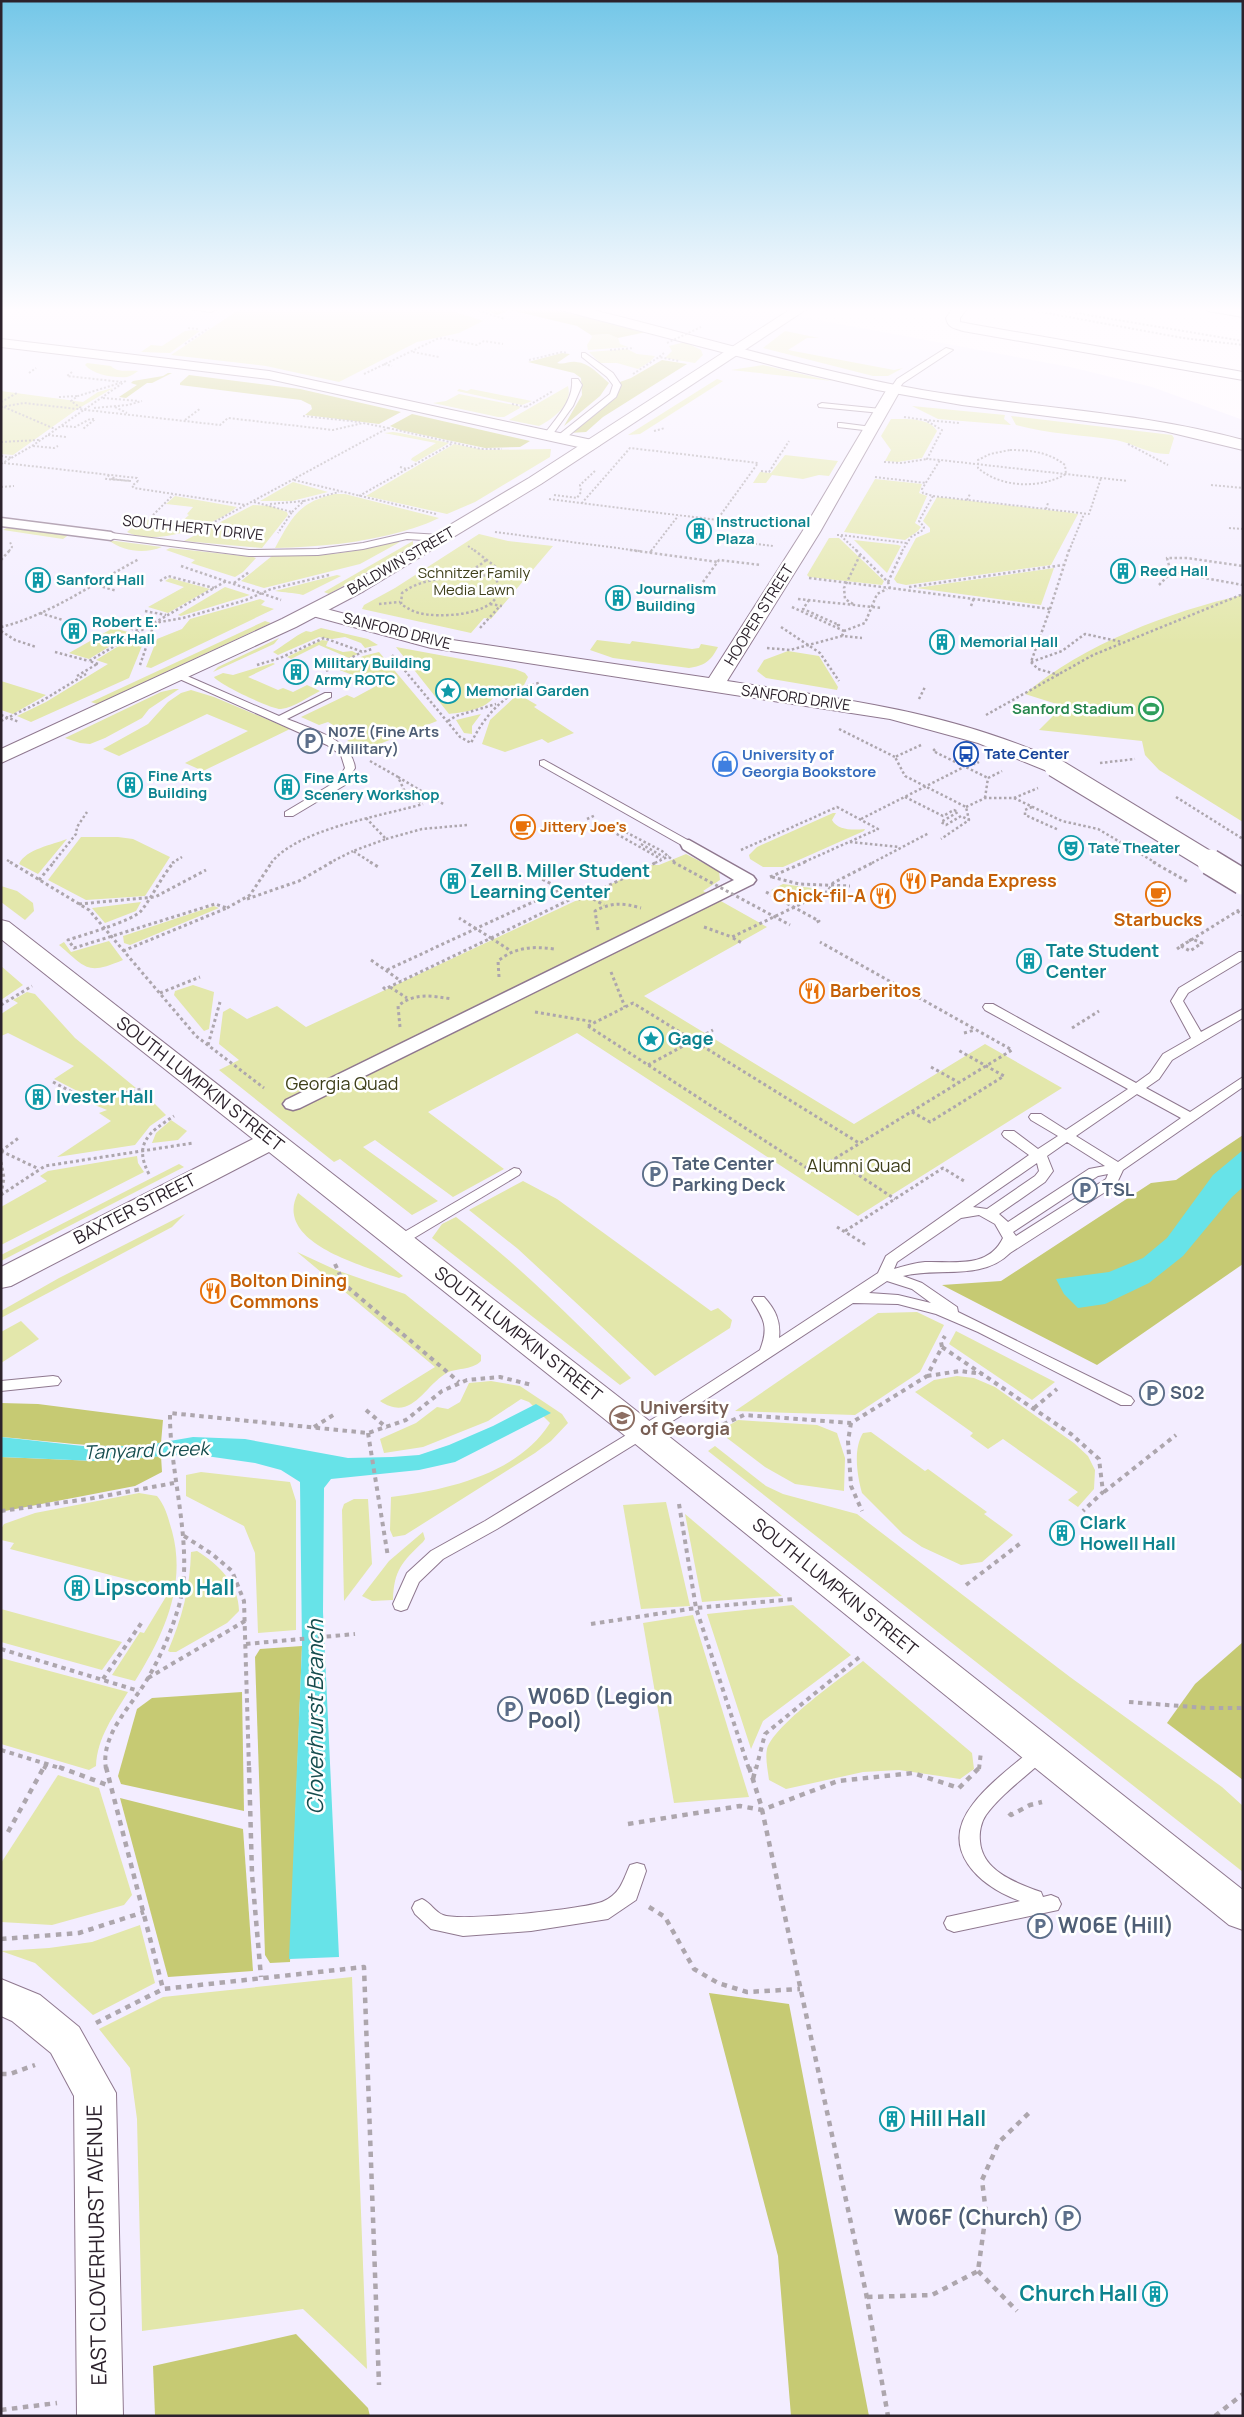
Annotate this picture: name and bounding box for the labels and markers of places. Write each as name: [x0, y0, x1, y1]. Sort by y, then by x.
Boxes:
place label: Instructional Plaza: [716, 511, 810, 549]
building icon: Instructional Plaza: [686, 518, 712, 544]
building icon: Reed Hall: [1110, 558, 1136, 584]
place label: Reed Hall: [1140, 560, 1208, 581]
building icon: Sanford Hall: [25, 567, 51, 593]
place label: Sanford Hall: [56, 569, 145, 590]
place label: Journalism Building: [636, 578, 716, 616]
building icon: Journalism Building: [605, 585, 631, 611]
place label: Robert E. Park Hall: [92, 611, 158, 649]
building icon: Robert E. Park Hall: [61, 618, 87, 644]
building icon: Memorial Hall: [929, 629, 955, 655]
place label: Memorial Hall: [960, 631, 1058, 652]
place label: Military Building Army ROTC: [314, 652, 431, 690]
building icon: Military Building Army ROTC: [283, 659, 309, 685]
place icon: Memorial Garden: [435, 678, 461, 704]
place label: Memorial Garden: [466, 680, 589, 701]
sports icon: Sanford Stadium: [1138, 696, 1164, 722]
place label: Sanford Stadium: [1012, 698, 1134, 719]
place label: N07E (Fine Arts / Military): [328, 721, 439, 759]
parking icon: N07E (Fine Arts / Military): [297, 728, 323, 754]
bus stop icon: Tate Center: [953, 741, 979, 767]
place label: Tate Center: [984, 743, 1069, 764]
place label: University of Georgia Bookstore: [742, 744, 876, 782]
shop icon: University of Georgia Bookstore: [712, 751, 738, 777]
place label: Fine Arts Building: [148, 765, 212, 803]
place label: Fine Arts Scenery Workshop: [304, 767, 439, 805]
building icon: Fine Arts Building: [117, 772, 143, 798]
building icon: Fine Arts Scenery Workshop: [274, 774, 300, 800]
cafe icon: Jittery Joe's: [510, 814, 536, 840]
place label: Jittery Joe's: [540, 816, 627, 837]
theatre icon: Tate Theater: [1058, 835, 1084, 861]
place label: Tate Theater: [1088, 837, 1180, 858]
place label: Zell B. Miller Student Learning Center: [470, 858, 650, 903]
building icon: Zell B. Miller Student Learning Center: [440, 868, 466, 894]
restaurant icon: Panda Express: [900, 868, 926, 894]
place label: Panda Express: [930, 868, 1057, 892]
cafe icon: Starbucks: [1145, 881, 1171, 907]
place label: Chick-fil-A: [773, 883, 866, 907]
restaurant icon: Chick-fil-A: [870, 883, 896, 909]
place label: Starbucks: [1113, 907, 1203, 931]
place label: Tate Student Center: [1046, 938, 1159, 983]
building icon: Tate Student Center: [1016, 948, 1042, 974]
restaurant icon: Barberitos: [799, 978, 825, 1004]
place label: Barberitos: [830, 978, 921, 1002]
place icon: Gage: [638, 1026, 664, 1052]
place label: Gage: [668, 1026, 714, 1050]
building icon: Ivester Hall: [25, 1084, 51, 1110]
place label: Ivester Hall: [56, 1084, 154, 1108]
place label: Tate Center Parking Deck: [672, 1151, 786, 1196]
parking icon: Tate Center Parking Deck: [642, 1161, 668, 1187]
parking icon: TSL: [1072, 1177, 1098, 1203]
place label: TSL: [1102, 1177, 1135, 1201]
place label: Bolton Dining Commons: [230, 1268, 347, 1313]
restaurant icon: Bolton Dining Commons: [200, 1278, 226, 1304]
parking icon: S02: [1139, 1380, 1165, 1406]
place label: S02: [1170, 1380, 1204, 1404]
place label: University of Georgia: [640, 1395, 730, 1440]
school or university icon: University of Georgia: [609, 1405, 635, 1431]
place label: Clark Howell Hall: [1080, 1510, 1176, 1555]
building icon: Clark Howell Hall: [1049, 1520, 1075, 1546]
place label: Lipscomb Hall: [94, 1573, 235, 1601]
building icon: Lipscomb Hall: [64, 1575, 90, 1601]
place label: W06D (Legion Pool): [528, 1682, 673, 1734]
parking icon: W06D (Legion Pool): [497, 1696, 523, 1722]
place label: W06E (Hill): [1058, 1911, 1174, 1939]
parking icon: W06E (Hill): [1027, 1913, 1053, 1939]
place label: Hill Hall: [910, 2104, 986, 2132]
building icon: Hill Hall: [879, 2106, 905, 2132]
place label: W06F (Church): [894, 2203, 1050, 2231]
parking icon: W06F (Church): [1055, 2205, 1081, 2231]
place label: Church Hall: [1020, 2279, 1138, 2307]
building icon: Church Hall: [1142, 2281, 1168, 2307]

